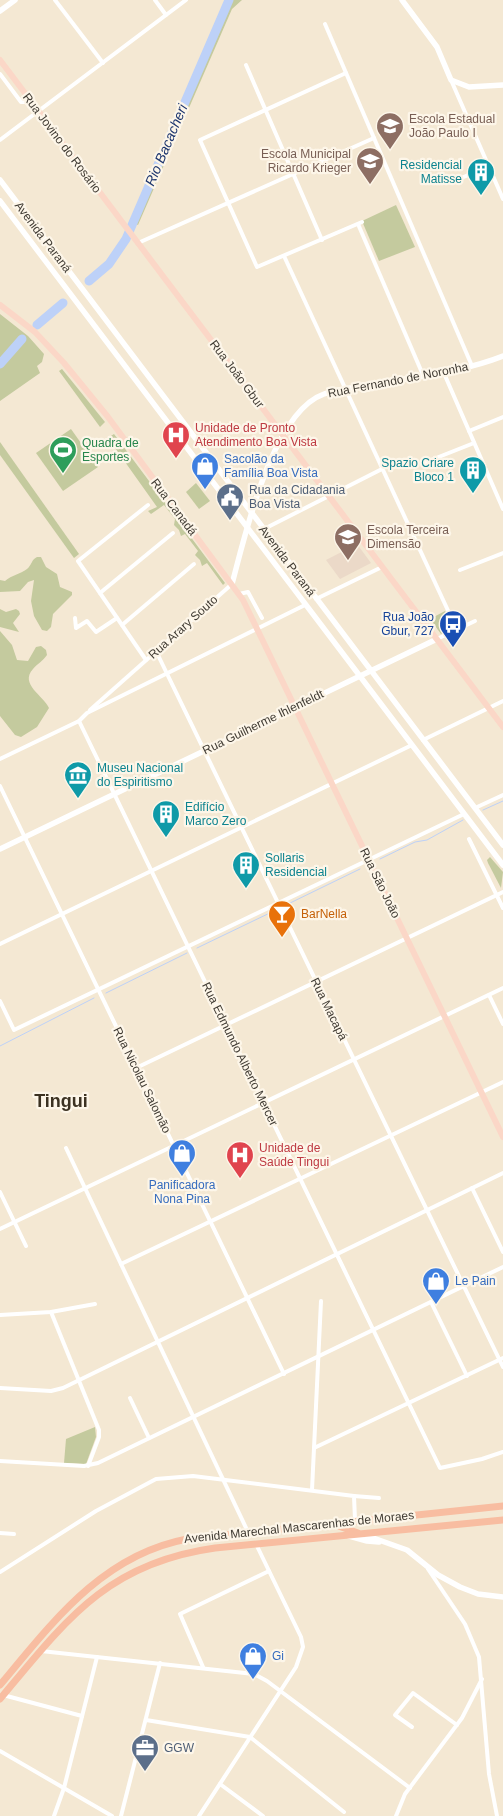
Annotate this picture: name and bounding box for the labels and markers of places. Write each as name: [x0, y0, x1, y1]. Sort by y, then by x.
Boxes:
school or university icon: Escola Estadual João Paulo I: [375, 111, 405, 150]
place label: Escola Estadual João Paulo I: [409, 112, 495, 140]
school or university icon: Escola Municipal Ricardo Krieger: [355, 146, 385, 185]
place label: Escola Municipal Ricardo Krieger: [261, 147, 351, 175]
building icon: Residencial Matisse: [466, 157, 496, 196]
place label: Residencial Matisse: [400, 158, 462, 186]
hospital icon: Unidade de Pronto Atendimento Boa Vista: [161, 420, 191, 459]
place label: Unidade de Pronto Atendimento Boa Vista: [195, 421, 317, 449]
sports icon: Quadra de Esportes: [48, 435, 78, 474]
place label: Quadra de Esportes: [82, 436, 139, 464]
shop icon: Sacolão da Família Boa Vista: [190, 451, 220, 490]
place label: Sacolão da Família Boa Vista: [224, 452, 318, 480]
building icon: Spazio Criare Bloco 1: [458, 455, 488, 494]
place label: Spazio Criare Bloco 1: [381, 456, 454, 484]
public building icon: Rua da Cidadania Boa Vista: [215, 482, 245, 521]
place label: Rua da Cidadania Boa Vista: [249, 483, 345, 511]
school or university icon: Escola Terceira Dimensão: [333, 522, 363, 561]
place label: Escola Terceira Dimensão: [367, 523, 449, 551]
bus stop icon: Rua João Gbur, 727: [438, 609, 468, 648]
place label: Rua João Gbur, 727: [381, 610, 434, 638]
museum icon: Museu Nacional do Espiritismo: [63, 760, 93, 799]
place label: Museu Nacional do Espiritismo: [97, 761, 183, 789]
building icon: Edifício Marco Zero: [151, 799, 181, 838]
place label: Edifício Marco Zero: [185, 800, 247, 828]
building icon: Sollaris Residencial: [231, 850, 261, 889]
place label: Sollaris Residencial: [265, 851, 327, 879]
bar icon: BarNella: [267, 899, 297, 938]
place label: BarNella: [301, 907, 347, 921]
shop icon: Panificadora Nona Pina: [167, 1138, 197, 1177]
hospital icon: Unidade de Saúde Tingui: [225, 1140, 255, 1179]
place label: Unidade de Saúde Tingui: [259, 1141, 329, 1169]
place label: Panificadora Nona Pina: [149, 1178, 216, 1206]
shop icon: Le Pain: [421, 1266, 451, 1305]
place label: Le Pain: [455, 1274, 496, 1288]
shop icon: Gi: [238, 1641, 268, 1680]
place label: Gi: [272, 1649, 284, 1663]
office icon: GGW: [130, 1733, 160, 1772]
place label: GGW: [164, 1741, 195, 1755]

